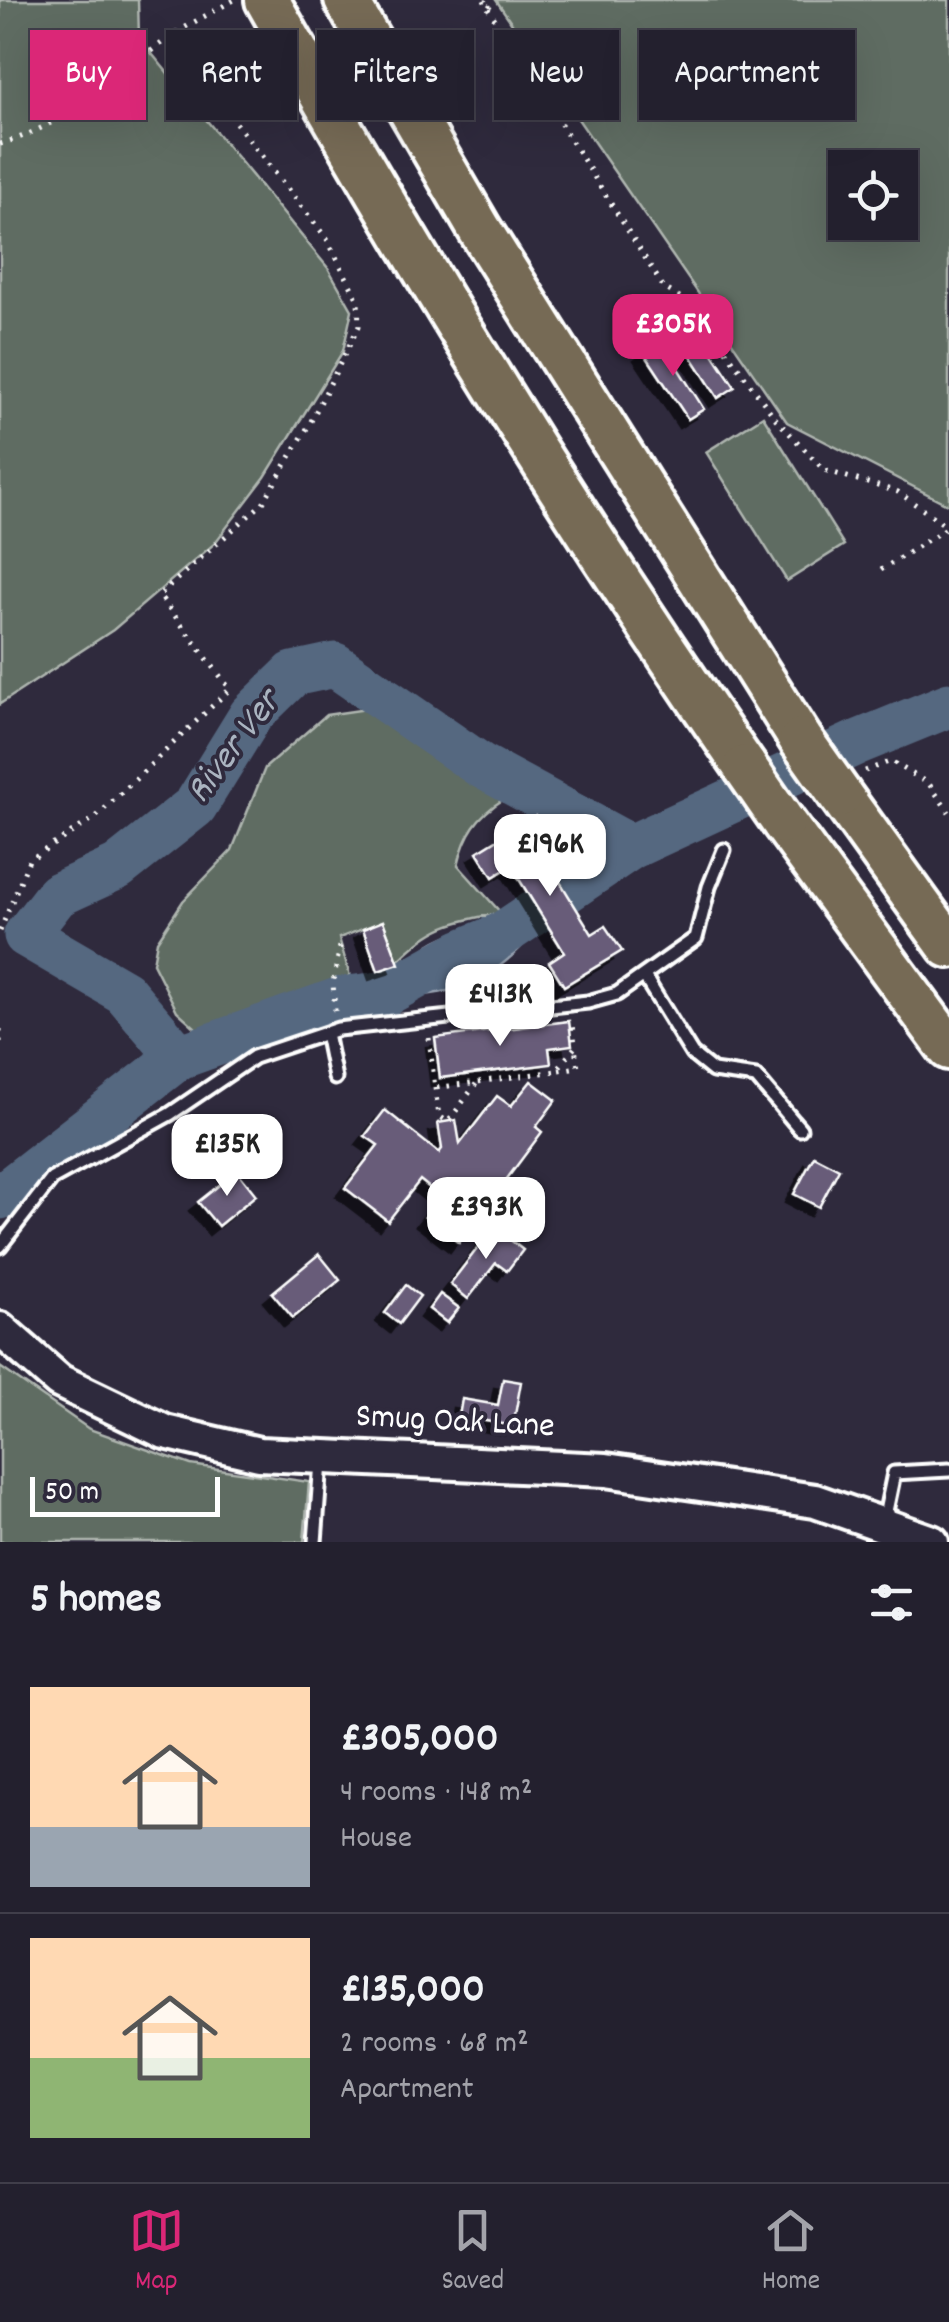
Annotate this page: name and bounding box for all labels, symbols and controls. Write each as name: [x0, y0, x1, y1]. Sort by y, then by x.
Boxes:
chip: Buy: [30, 30, 146, 120]
chip: Rent: [166, 30, 297, 120]
chip: Filters: [317, 30, 474, 120]
chip: New: [494, 30, 619, 120]
chip: Apartment: [639, 30, 855, 120]
map controls: [828, 150, 918, 240]
button: locate: [828, 150, 918, 240]
pin: £305K: [603, 294, 743, 379]
text: £305K: [634, 303, 712, 349]
water label: River Ver: [174, 676, 298, 816]
pin: £196K: [480, 814, 620, 899]
text: £196K: [516, 823, 584, 869]
pin: £413K: [430, 964, 570, 1049]
text: £413K: [467, 973, 533, 1019]
pin: £135K: [157, 1114, 297, 1199]
text: £135K: [194, 1123, 260, 1169]
pin: £393K: [416, 1177, 556, 1262]
text: £393K: [449, 1186, 523, 1232]
street label: Smug Oak Lane: [354, 1393, 556, 1453]
scale bar: [30, 1472, 220, 1516]
text: 50 m: [45, 1474, 99, 1514]
text: 5 homes: [30, 1572, 162, 1632]
icon: filters: [864, 1575, 919, 1630]
text: £305,000: [340, 1711, 499, 1771]
icon: home: [110, 1727, 230, 1847]
text: 4 rooms · 148 m²: [340, 1771, 532, 1817]
text: House: [340, 1817, 412, 1863]
text: £135,000: [340, 1962, 485, 2022]
icon: home: [110, 1978, 230, 2098]
text: 2 rooms · 68 m²: [340, 2022, 529, 2068]
text: Apartment: [340, 2068, 474, 2114]
tab: Map: [129, 2203, 184, 2303]
tab: Saved: [442, 2203, 504, 2303]
tab: Home: [762, 2203, 820, 2303]

